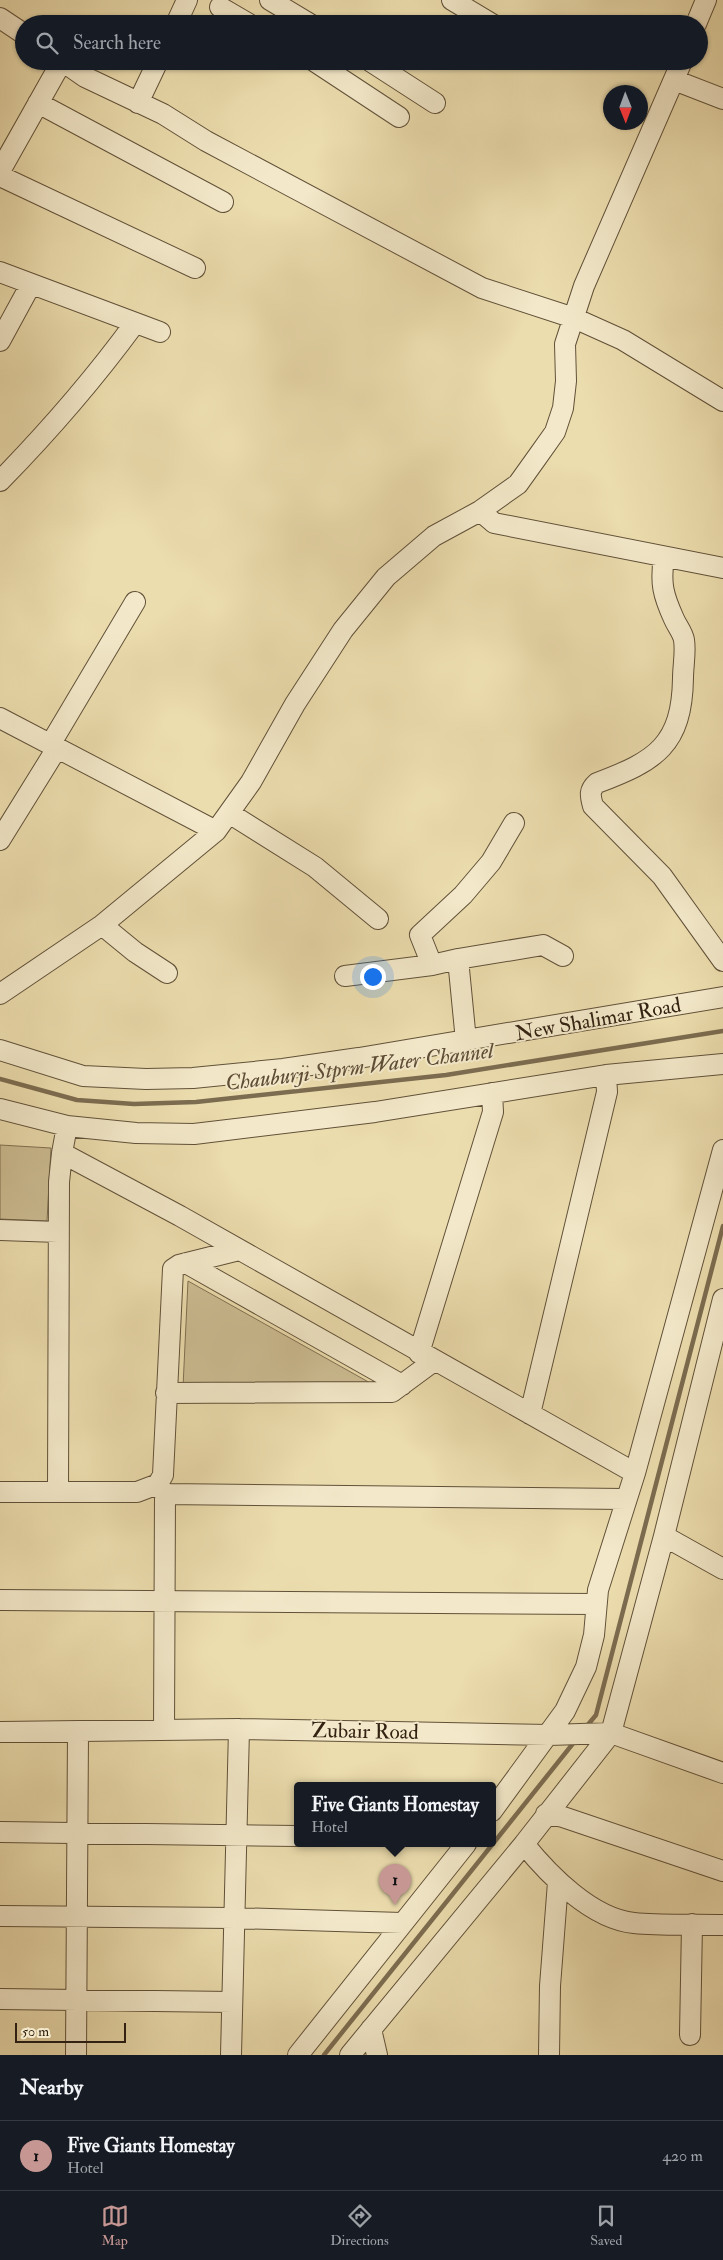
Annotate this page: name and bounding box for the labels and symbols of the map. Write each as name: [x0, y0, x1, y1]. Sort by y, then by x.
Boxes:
north arrow: [603, 85, 648, 130]
your location: [360, 964, 386, 990]
street label: New Shalimar Road: [513, 992, 684, 1047]
water label: Chauburji Stprm Water Channel: [224, 1036, 496, 1097]
street label: Zubair Road: [311, 1717, 419, 1746]
pin: 1: [379, 1864, 411, 1905]
scale bar: [15, 2020, 126, 2043]

